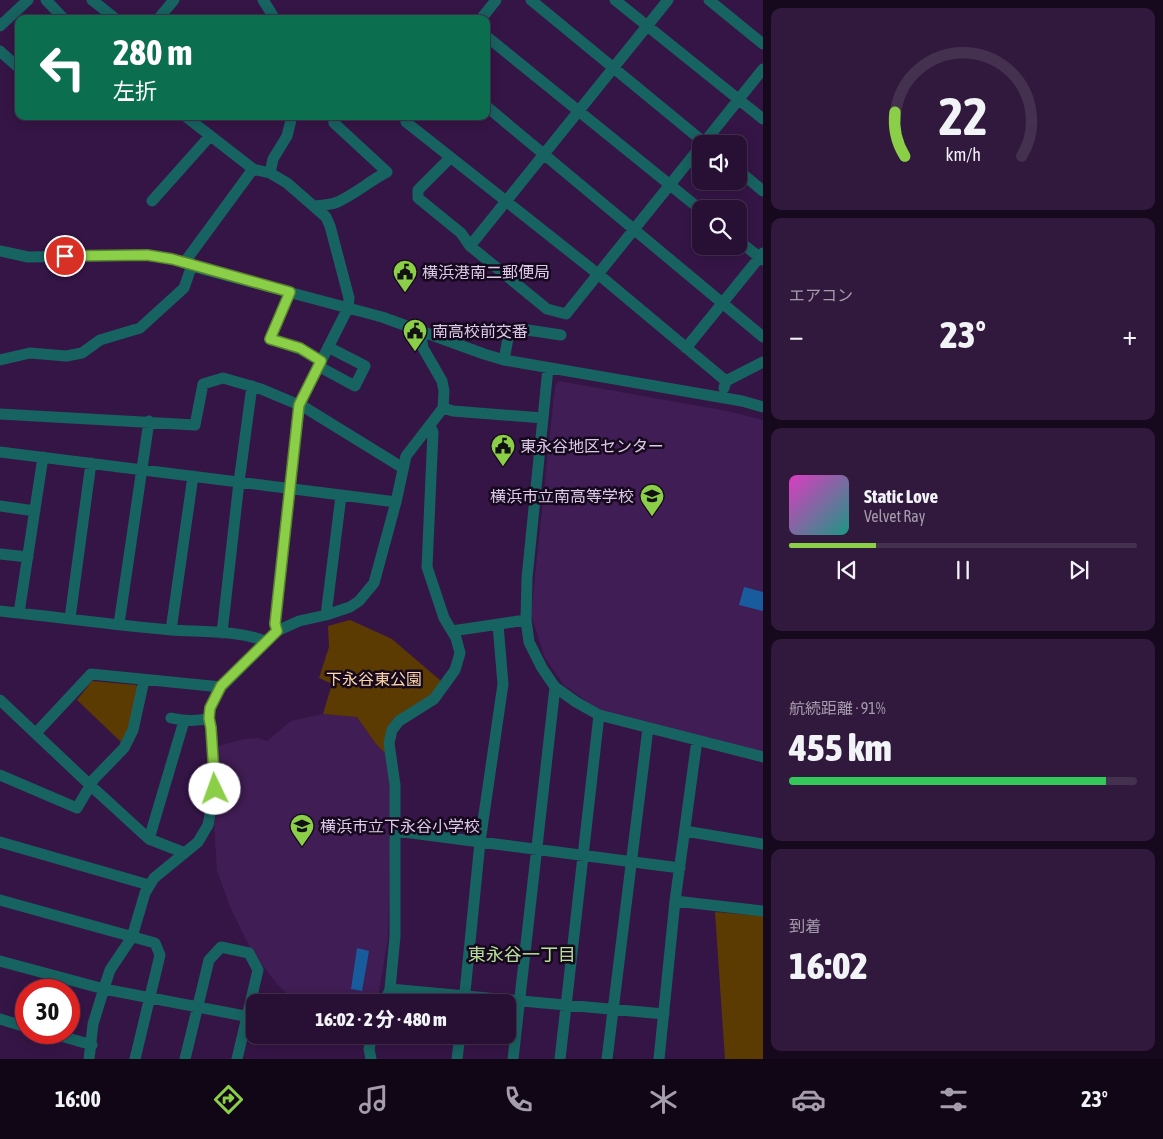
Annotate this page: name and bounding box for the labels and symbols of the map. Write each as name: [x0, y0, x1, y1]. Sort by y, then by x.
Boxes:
pin: [44, 235, 86, 277]
public building icon: 横浜港南二郵便局: [392, 259, 418, 293]
place label: 横浜港南二郵便局: [422, 263, 550, 281]
public building icon: 南高校前交番: [402, 318, 428, 352]
place label: 南高校前交番: [432, 322, 528, 340]
public building icon: 東永谷地区センター: [490, 433, 516, 467]
place label: 東永谷地区センター: [520, 437, 664, 455]
school or university icon: 横浜市立南高等学校: [639, 483, 665, 517]
place label: 横浜市立南高等学校: [490, 487, 634, 505]
park label: 下永谷東公園: [326, 670, 422, 688]
position arrow: [188, 762, 240, 814]
school or university icon: 横浜市立下永谷小学校: [289, 813, 315, 847]
place label: 横浜市立下永谷小学校: [320, 817, 480, 835]
district label: 東永谷一丁目: [468, 944, 576, 965]
speed limit sign: 30: [15, 979, 80, 1044]

